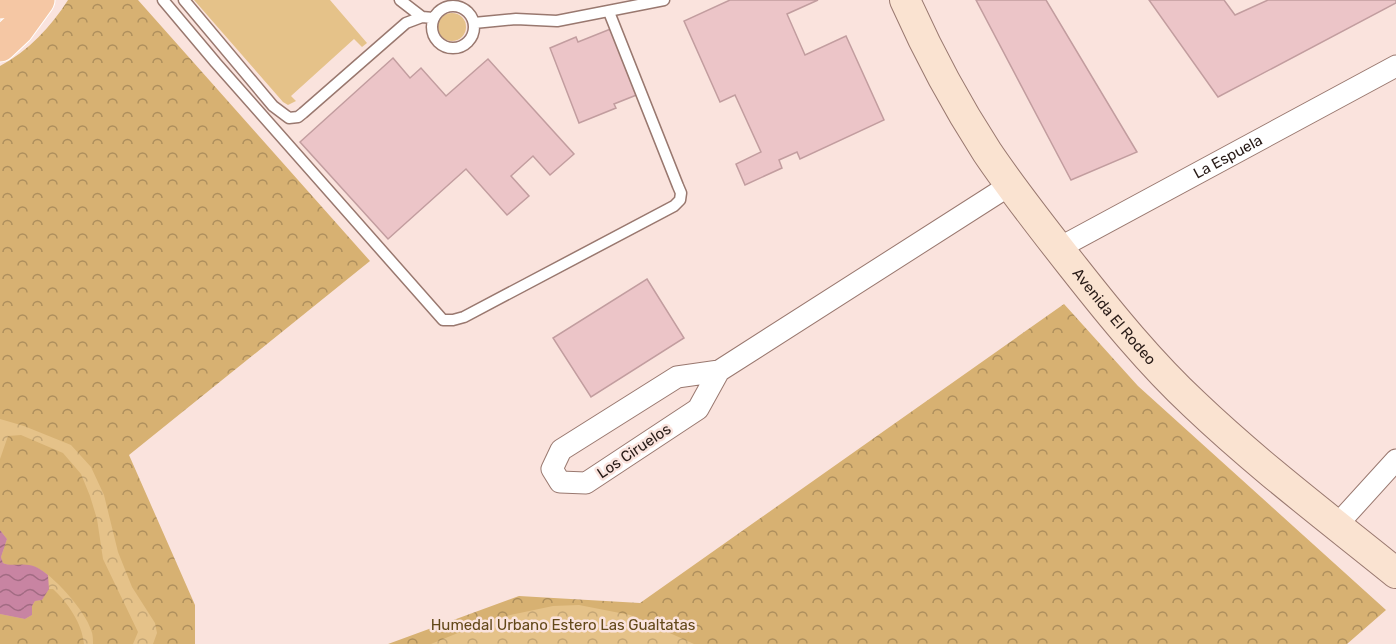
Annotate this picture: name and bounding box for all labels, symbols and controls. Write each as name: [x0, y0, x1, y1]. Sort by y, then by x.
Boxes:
street label: La Espuela: [1190, 131, 1265, 183]
street label: Avenida El Rodeo: [1069, 265, 1160, 369]
street label: Los Ciruelos: [594, 420, 675, 482]
park label: Humedal Urbano Estero Las Gualtatas: [431, 616, 696, 634]

